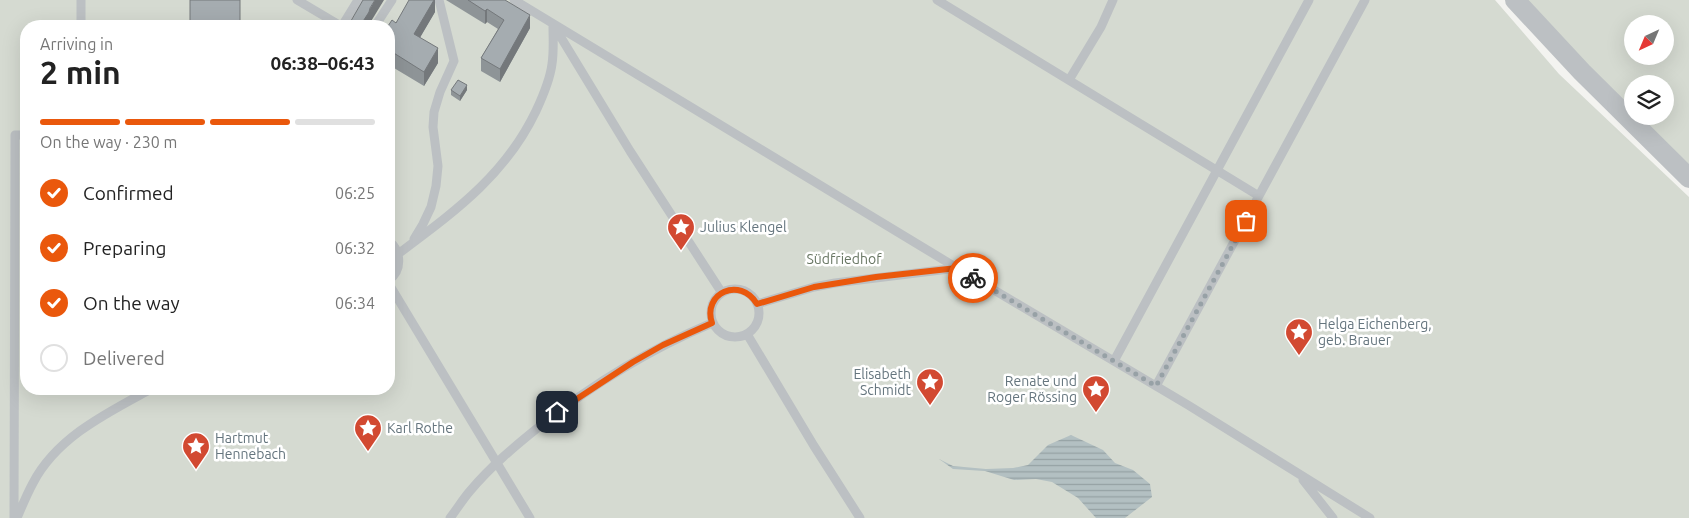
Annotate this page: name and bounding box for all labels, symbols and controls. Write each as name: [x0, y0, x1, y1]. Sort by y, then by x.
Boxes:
north arrow: [1624, 15, 1674, 65]
map controls: [1624, 15, 1674, 125]
text: Arriving in: [40, 35, 113, 53]
text: 06:38–06:43: [270, 52, 375, 74]
text: 2 min: [40, 54, 121, 90]
button: layers: [1624, 75, 1674, 125]
text: On the way · 230 m: [40, 133, 177, 151]
icon: check: [40, 179, 68, 207]
text: Confirmed: [83, 182, 174, 204]
text: 06:25: [335, 184, 375, 202]
pin: [1225, 200, 1267, 242]
icon: bag: [1232, 207, 1260, 235]
place icon: Julius Klengel: [666, 212, 696, 251]
place label: Julius Klengel: [700, 219, 787, 235]
icon: check: [40, 234, 68, 262]
text: Preparing: [83, 237, 167, 259]
text: 06:32: [335, 239, 375, 257]
park label: Südfriedhof: [807, 251, 882, 267]
courier: [948, 253, 998, 303]
icon: bike: [959, 264, 987, 292]
icon: check: [40, 289, 68, 317]
text: On the way: [83, 292, 180, 314]
text: 06:34: [335, 294, 375, 312]
place label: Helga Eichenberg, geb. Brauer: [1318, 316, 1432, 348]
place icon: Helga Eichenberg, geb. Brauer: [1284, 317, 1314, 356]
text: Delivered: [83, 347, 165, 369]
place label: Elisabeth Schmidt: [853, 366, 911, 398]
place icon: Elisabeth Schmidt: [915, 367, 945, 406]
place label: Renate und Roger Rössing: [987, 373, 1077, 405]
place icon: Renate und Roger Rössing: [1081, 374, 1111, 413]
pin: [536, 391, 578, 433]
icon: home: [543, 398, 571, 426]
place icon: Karl Rothe: [353, 413, 383, 452]
place label: Karl Rothe: [387, 420, 453, 436]
place label: Hartmut Hennebach: [215, 430, 286, 462]
place icon: Hartmut Hennebach: [181, 431, 211, 470]

